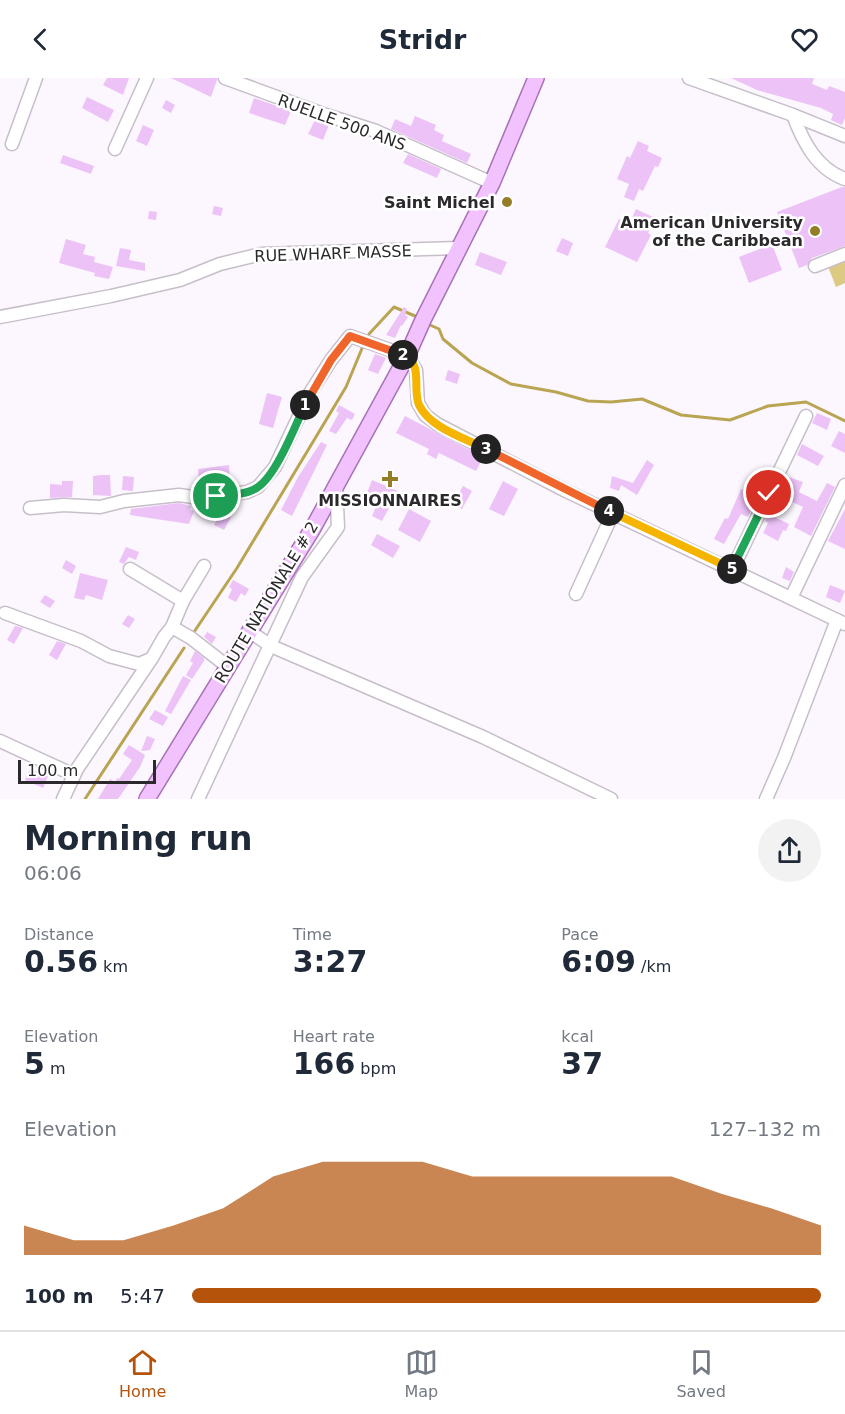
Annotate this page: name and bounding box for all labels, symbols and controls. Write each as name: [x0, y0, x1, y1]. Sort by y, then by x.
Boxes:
icon: back: [24, 23, 57, 56]
icon: heart: [788, 23, 821, 56]
text: Stridr: [379, 24, 466, 55]
street label: RUELLE 500 ANS: [275, 91, 408, 154]
place label: Saint Michel: [384, 193, 495, 212]
marker: Saint Michel: [500, 195, 514, 209]
place label: American University of the Caribbean: [620, 213, 804, 250]
marker: American University of the Caribbean: [808, 224, 822, 238]
street label: RUE WHARF MASSE: [254, 241, 412, 266]
pin: 2: [388, 340, 418, 370]
text: 2: [397, 345, 409, 364]
pin: 1: [290, 390, 320, 420]
text: 1: [299, 395, 311, 414]
pin: 3: [471, 434, 501, 464]
text: 3: [480, 439, 492, 458]
pin: [743, 467, 794, 518]
pin: [190, 470, 241, 521]
marker: MISSIONNAIRES: [381, 470, 399, 488]
icon: check: [752, 476, 785, 509]
icon: arrive: [199, 479, 232, 512]
place label: MISSIONNAIRES: [318, 491, 462, 510]
pin: 4: [594, 496, 624, 526]
text: 4: [603, 501, 615, 520]
street label: ROUTE NATIONALE # 2: [211, 518, 322, 686]
pin: 5: [717, 554, 747, 584]
text: 5: [726, 559, 738, 578]
scale bar: [18, 757, 156, 784]
text: 100 m: [27, 761, 78, 780]
text: Morning run: [24, 819, 252, 858]
button: share: [758, 819, 821, 882]
text: 06:06: [24, 861, 82, 885]
text: Distance: [24, 925, 94, 944]
text: Time: [293, 925, 332, 944]
text: Pace: [561, 925, 599, 944]
text: 0.56: [24, 944, 98, 979]
text: 3:27: [293, 944, 367, 979]
text: 6:09: [561, 944, 636, 979]
text: km: [98, 957, 128, 976]
text: /km: [636, 957, 671, 976]
text: Elevation: [24, 1027, 98, 1046]
text: Heart rate: [293, 1027, 375, 1046]
text: kcal: [561, 1027, 594, 1046]
text: 5: [24, 1046, 45, 1081]
text: 166: [293, 1046, 355, 1081]
text: 37: [561, 1046, 603, 1081]
text: m: [45, 1059, 66, 1078]
text: bpm: [355, 1059, 396, 1078]
text: Elevation: [24, 1117, 117, 1141]
text: 127–132 m: [709, 1117, 821, 1141]
text: 100 m: [24, 1284, 94, 1308]
text: 5:47: [120, 1284, 165, 1308]
tab: Home: [119, 1346, 166, 1401]
tab: Map: [405, 1346, 438, 1401]
tab: Saved: [676, 1346, 726, 1401]

